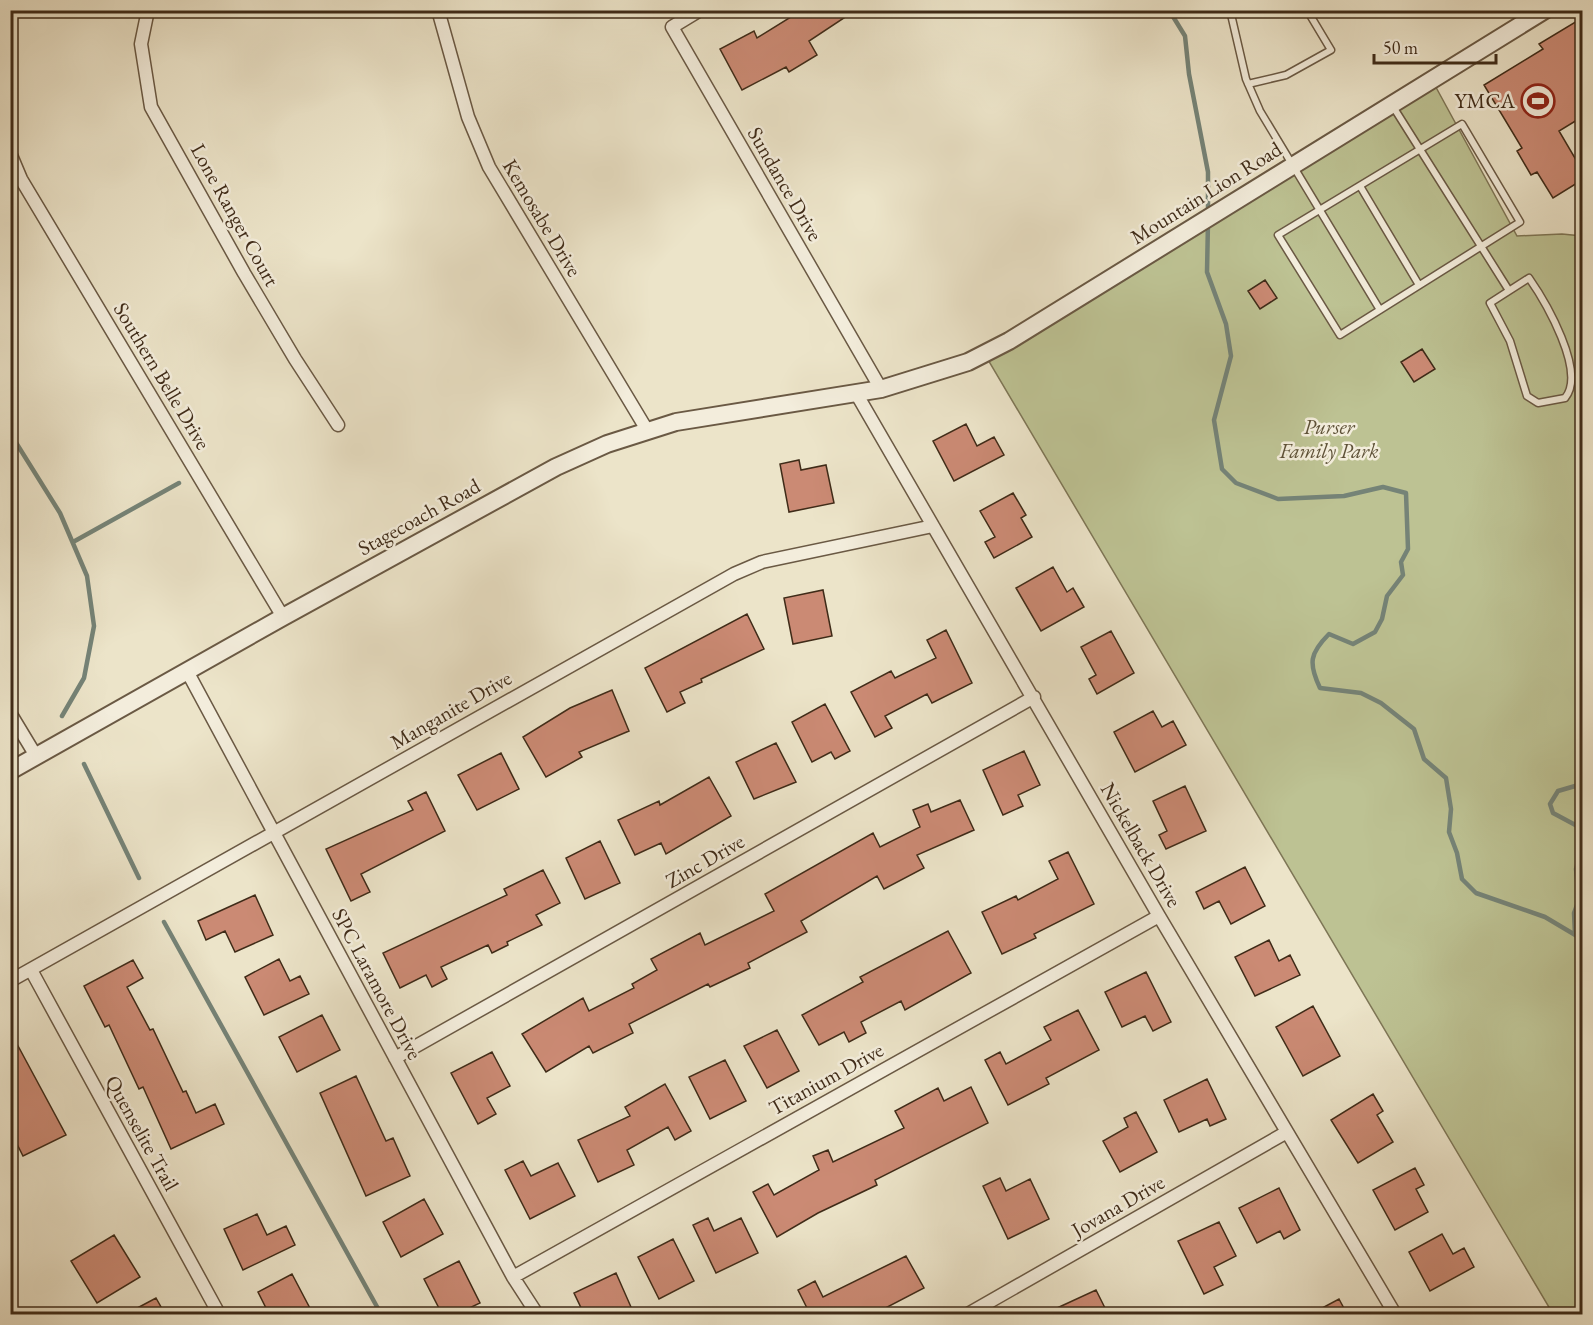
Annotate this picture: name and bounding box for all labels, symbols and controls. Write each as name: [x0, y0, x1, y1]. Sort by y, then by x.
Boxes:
scale bar: [1374, 27, 1496, 65]
text: 50 m: [1383, 36, 1418, 59]
sports icon: YMCA: [1520, 83, 1556, 119]
place label: YMCA: [1454, 87, 1515, 114]
street label: Sundance Drive: [742, 122, 829, 246]
street label: Mountain Lion Road: [1125, 135, 1287, 250]
street label: Lone Ranger Court: [185, 139, 286, 291]
street label: Kemosabe Drive: [497, 154, 588, 281]
street label: Southern Belle Drive: [108, 297, 217, 454]
park label: Purser Family Park: [1278, 413, 1379, 464]
street label: Stagecoach Road: [353, 472, 485, 561]
street label: Manganite Drive: [385, 664, 516, 755]
street label: Nickelback Drive: [1095, 778, 1188, 912]
street label: Zinc Drive: [661, 827, 749, 894]
street label: SPC Laramore Drive: [326, 903, 429, 1064]
street label: Titanium Drive: [764, 1036, 888, 1121]
street label: Quenselite Trail: [99, 1070, 185, 1196]
street label: Jovana Drive: [1065, 1168, 1169, 1244]

